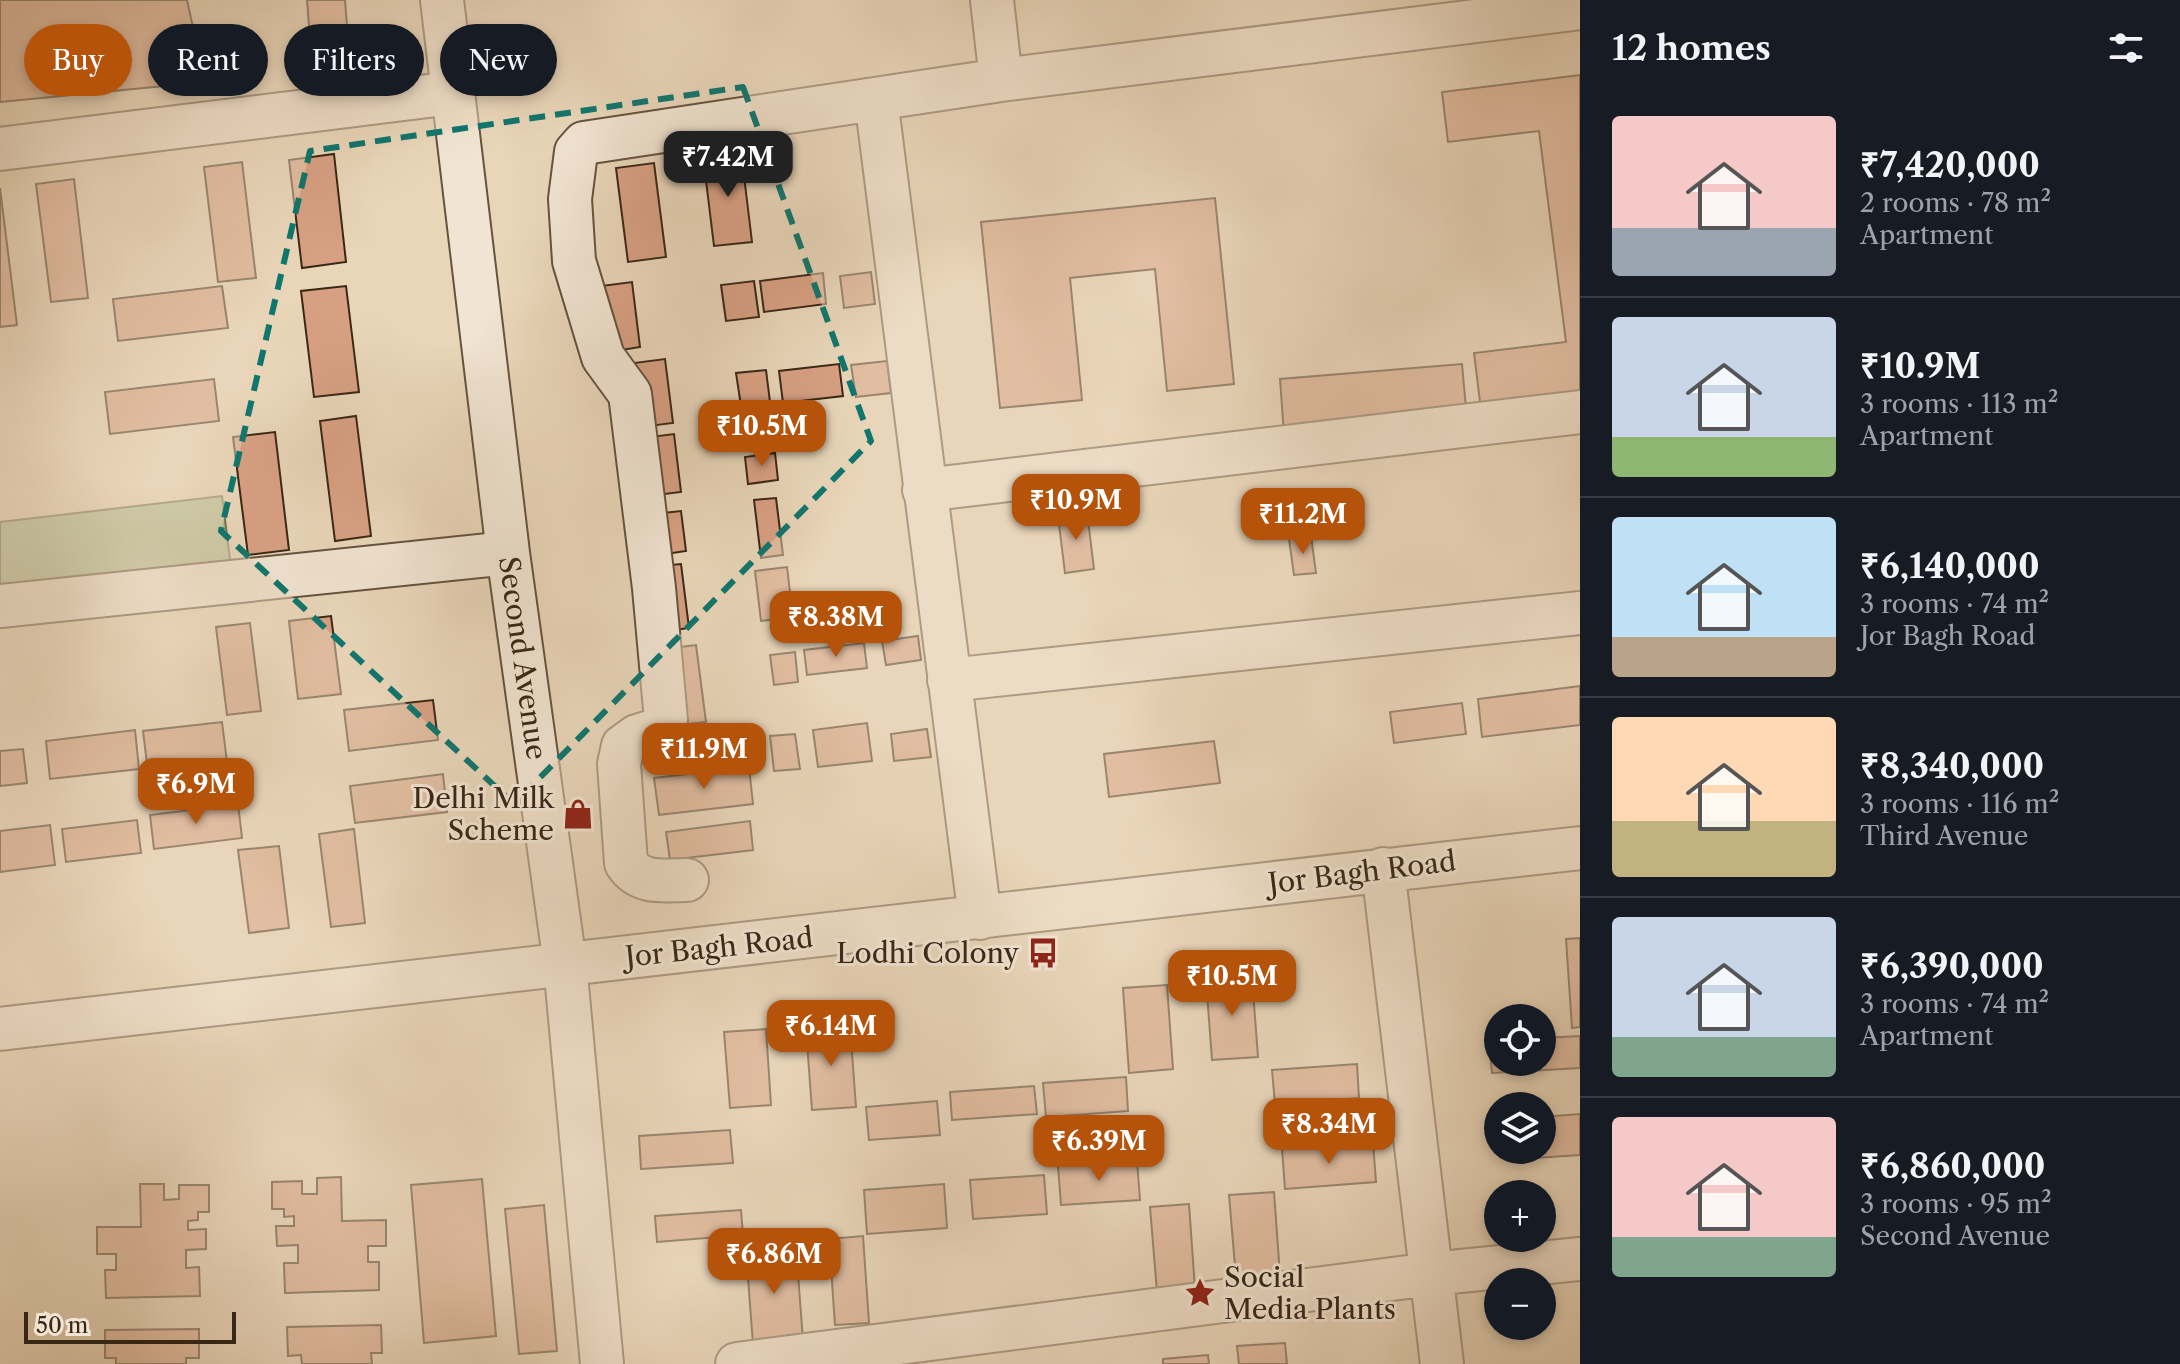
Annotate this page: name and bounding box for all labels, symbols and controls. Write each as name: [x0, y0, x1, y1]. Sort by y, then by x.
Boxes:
chip: Buy: [24, 24, 132, 96]
chip: Rent: [148, 24, 268, 96]
chip: Filters: [284, 24, 424, 96]
chip: New: [440, 24, 557, 96]
icon: filters: [2104, 26, 2148, 70]
text: 12 homes: [1612, 27, 1771, 69]
pin: ₹7.42M: [663, 131, 793, 199]
text: ₹7.42M: [682, 141, 774, 173]
text: ₹7,420,000: [1860, 144, 2040, 186]
icon: home: [1676, 148, 1772, 244]
text: 2 rooms · 78 m²: [1860, 187, 2051, 219]
text: Apartment: [1860, 219, 1993, 251]
text: ₹10.9M: [1860, 345, 1981, 387]
icon: home: [1676, 349, 1772, 445]
text: 3 rooms · 113 m²: [1860, 388, 2058, 420]
pin: ₹10.5M: [697, 400, 827, 468]
text: ₹10.5M: [716, 410, 808, 442]
text: Apartment: [1860, 420, 1993, 452]
pin: ₹10.9M: [1011, 474, 1141, 542]
text: ₹10.9M: [1030, 484, 1122, 516]
pin: ₹11.2M: [1238, 488, 1368, 556]
text: ₹11.2M: [1259, 498, 1347, 530]
text: ₹6,140,000: [1860, 545, 2040, 587]
icon: home: [1676, 549, 1772, 645]
street label: Second Avenue: [492, 554, 554, 762]
text: 3 rooms · 74 m²: [1860, 588, 2049, 620]
pin: ₹8.38M: [771, 591, 901, 659]
text: ₹8.38M: [788, 601, 884, 633]
text: Jor Bagh Road: [1860, 620, 2035, 652]
pin: ₹11.9M: [639, 723, 769, 791]
text: ₹11.9M: [660, 733, 748, 765]
text: ₹8,340,000: [1860, 745, 2044, 787]
icon: home: [1676, 749, 1772, 845]
pin: ₹6.9M: [140, 758, 252, 826]
text: ₹6.9M: [156, 768, 236, 800]
place label: Delhi Milk Scheme: [413, 781, 556, 847]
text: 3 rooms · 116 m²: [1860, 788, 2059, 820]
shop icon: Delhi Milk Scheme: [561, 797, 595, 831]
text: Third Avenue: [1860, 820, 2028, 852]
street label: Jor Bagh Road: [1262, 844, 1458, 901]
street label: Jor Bagh Road: [619, 920, 815, 974]
place label: Lodhi Colony: [836, 936, 1019, 970]
bus stop icon: Lodhi Colony: [1026, 936, 1060, 970]
text: ₹6,390,000: [1860, 945, 2044, 987]
icon: home: [1676, 949, 1772, 1045]
pin: ₹10.5M: [1167, 950, 1297, 1018]
text: ₹10.5M: [1186, 960, 1278, 992]
text: 3 rooms · 74 m²: [1860, 988, 2049, 1020]
pin: ₹6.14M: [766, 1000, 896, 1068]
map controls: [1484, 1004, 1556, 1340]
button: locate: [1484, 1004, 1556, 1076]
text: ₹6.14M: [785, 1010, 877, 1042]
text: Apartment: [1860, 1020, 1993, 1052]
button: layers: [1484, 1092, 1556, 1164]
pin: ₹8.34M: [1264, 1098, 1394, 1166]
text: ₹8.34M: [1281, 1108, 1377, 1140]
pin: ₹6.39M: [1034, 1115, 1164, 1183]
text: ₹6.39M: [1051, 1125, 1147, 1157]
text: ₹6,860,000: [1860, 1145, 2046, 1187]
icon: home: [1676, 1149, 1772, 1245]
button: +: [1484, 1180, 1556, 1252]
text: 3 rooms · 95 m²: [1860, 1188, 2052, 1220]
text: Second Avenue: [1860, 1220, 2050, 1252]
pin: ₹6.86M: [709, 1228, 839, 1296]
text: ₹6.86M: [726, 1238, 822, 1270]
place label: Social Media Plants: [1224, 1260, 1396, 1326]
button: −: [1484, 1268, 1556, 1340]
place icon: Social Media Plants: [1183, 1276, 1217, 1310]
scale bar: [24, 1308, 236, 1344]
text: 50 m: [36, 1312, 88, 1339]

